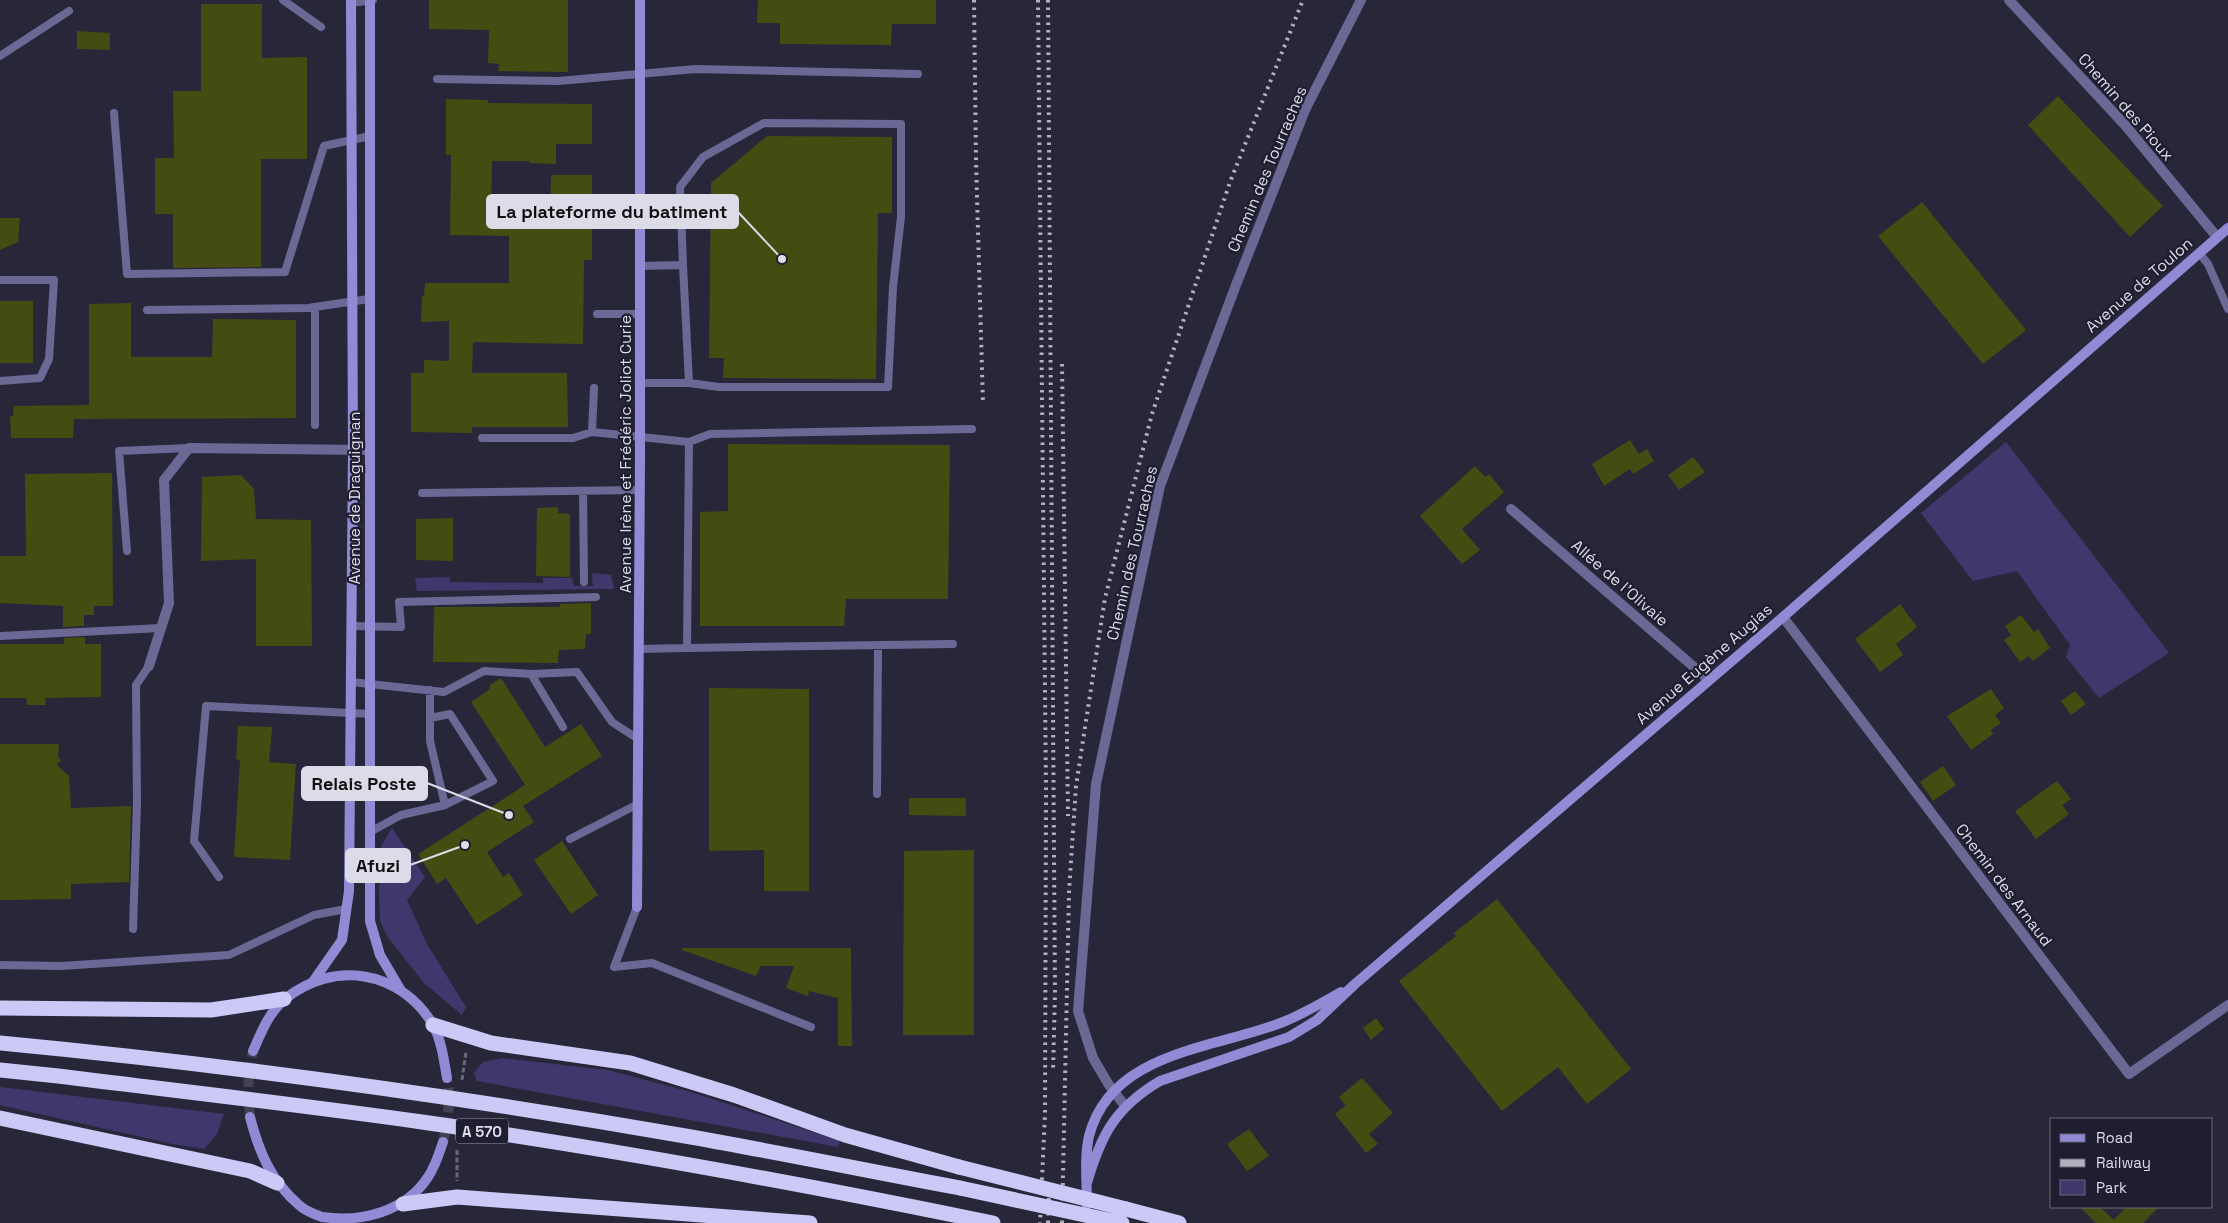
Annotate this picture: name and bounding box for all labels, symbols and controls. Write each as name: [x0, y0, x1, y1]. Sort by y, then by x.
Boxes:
street label: Chemin des Pioux: [2073, 49, 2179, 165]
street label: Chemin des Tourraches: [1222, 83, 1312, 255]
callout: La plateforme du batiment: [487, 195, 738, 228]
text: La plateforme du batiment: [497, 200, 727, 223]
street label: Avenue de Toulon: [2081, 233, 2197, 337]
street label: Avenue Irène et Frédéric Joliot Curie: [615, 315, 636, 593]
street label: Avenue de Draguignan: [344, 412, 365, 584]
street label: Chemin des Tourraches: [1102, 464, 1162, 642]
street label: Allée de l'Olivaie: [1567, 535, 1673, 631]
street label: Avenue Eugène Augias: [1631, 599, 1777, 729]
callout: Relais Poste: [302, 767, 427, 800]
text: Relais Poste: [312, 772, 416, 795]
street label: Chemin des Arnaud: [1951, 819, 2057, 951]
callout: Afuzi: [346, 849, 410, 882]
text: Afuzi: [356, 854, 400, 877]
road number: A 570: [456, 1118, 508, 1144]
legend: [2050, 1118, 2213, 1208]
text: Road: [2096, 1128, 2133, 1147]
text: Railway: [2096, 1153, 2151, 1172]
text: Park: [2096, 1178, 2127, 1197]

